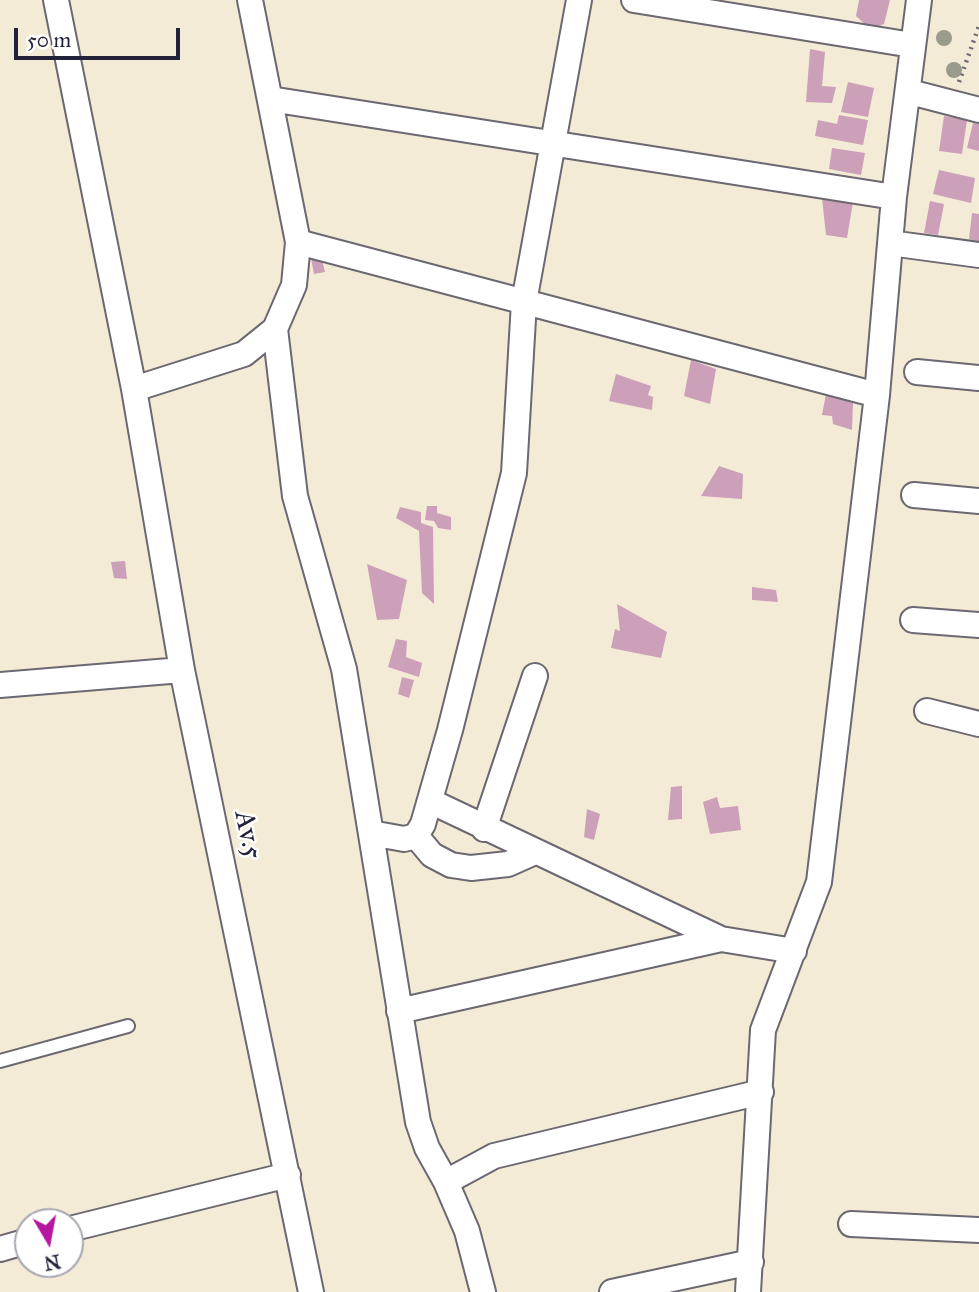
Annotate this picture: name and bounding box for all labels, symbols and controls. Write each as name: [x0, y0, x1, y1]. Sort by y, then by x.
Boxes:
scale bar: [18, 14, 184, 58]
text: 50 m: [27, 27, 71, 53]
street label: Av.5: [225, 808, 269, 862]
north arrow: [14, 1208, 84, 1278]
text: N: [42, 1249, 62, 1275]

